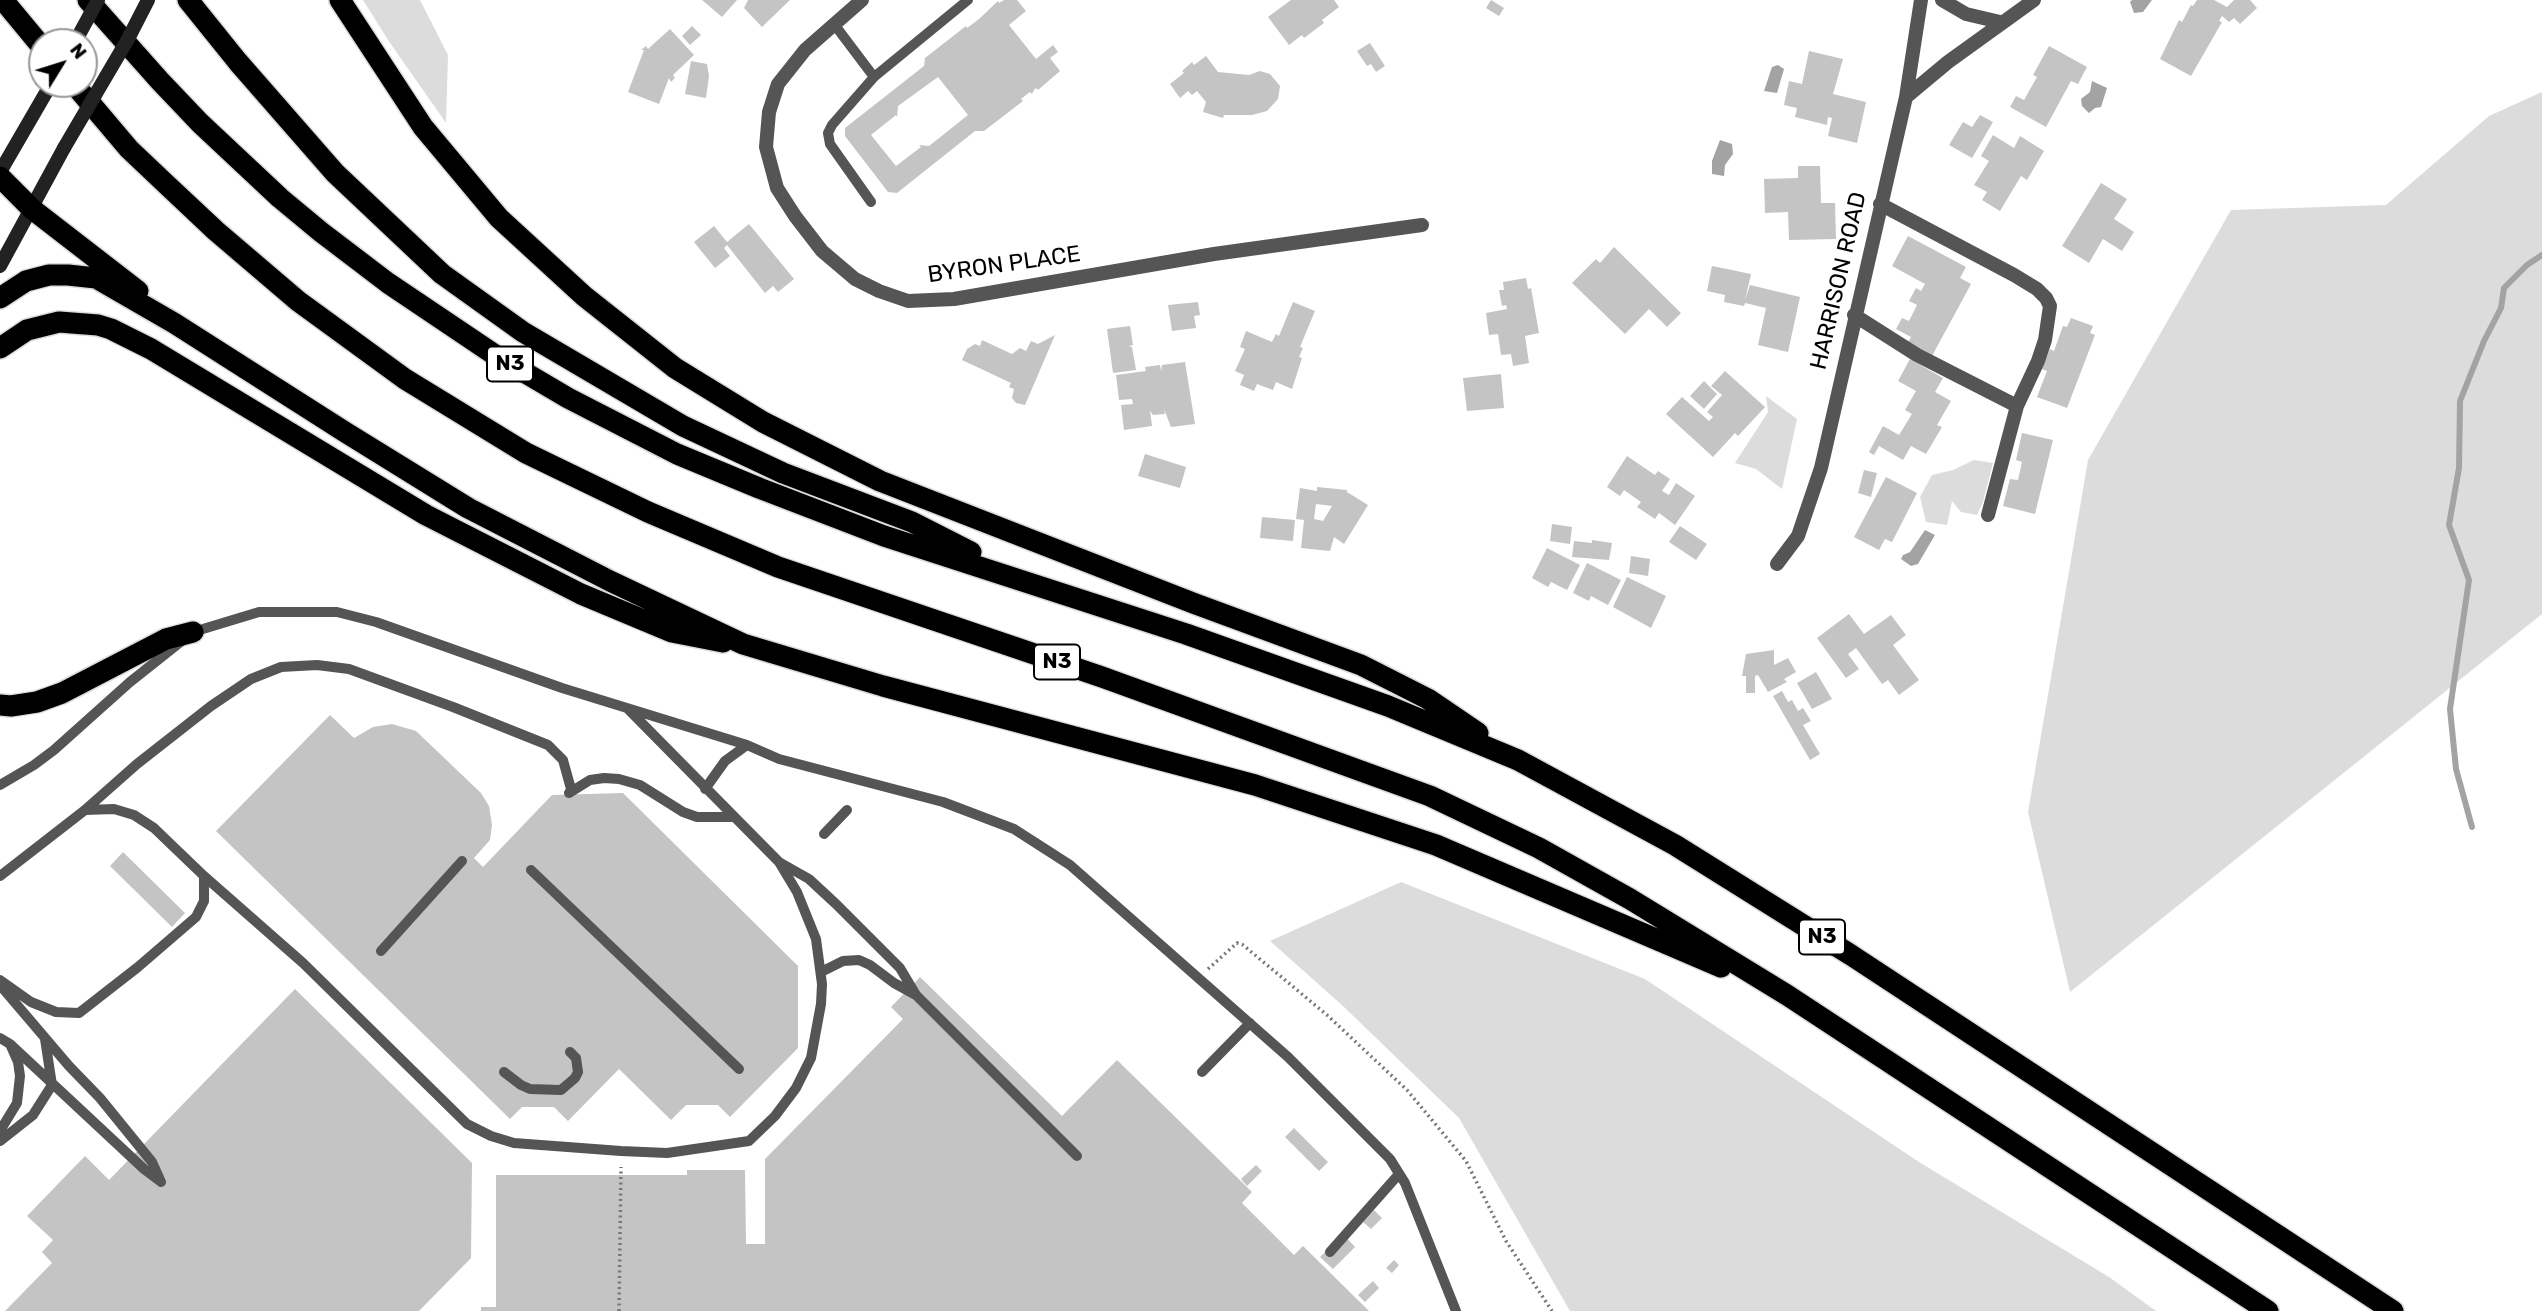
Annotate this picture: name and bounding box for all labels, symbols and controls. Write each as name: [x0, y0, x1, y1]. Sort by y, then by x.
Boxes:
north arrow: [28, 28, 98, 98]
text: N: [65, 39, 92, 63]
street label: HARRISON ROAD: [1805, 190, 1873, 372]
street label: BYRON PLACE: [926, 241, 1082, 289]
road number: N3: [487, 346, 533, 382]
road number: N3: [1034, 644, 1080, 680]
road number: N3: [1799, 920, 1845, 954]

